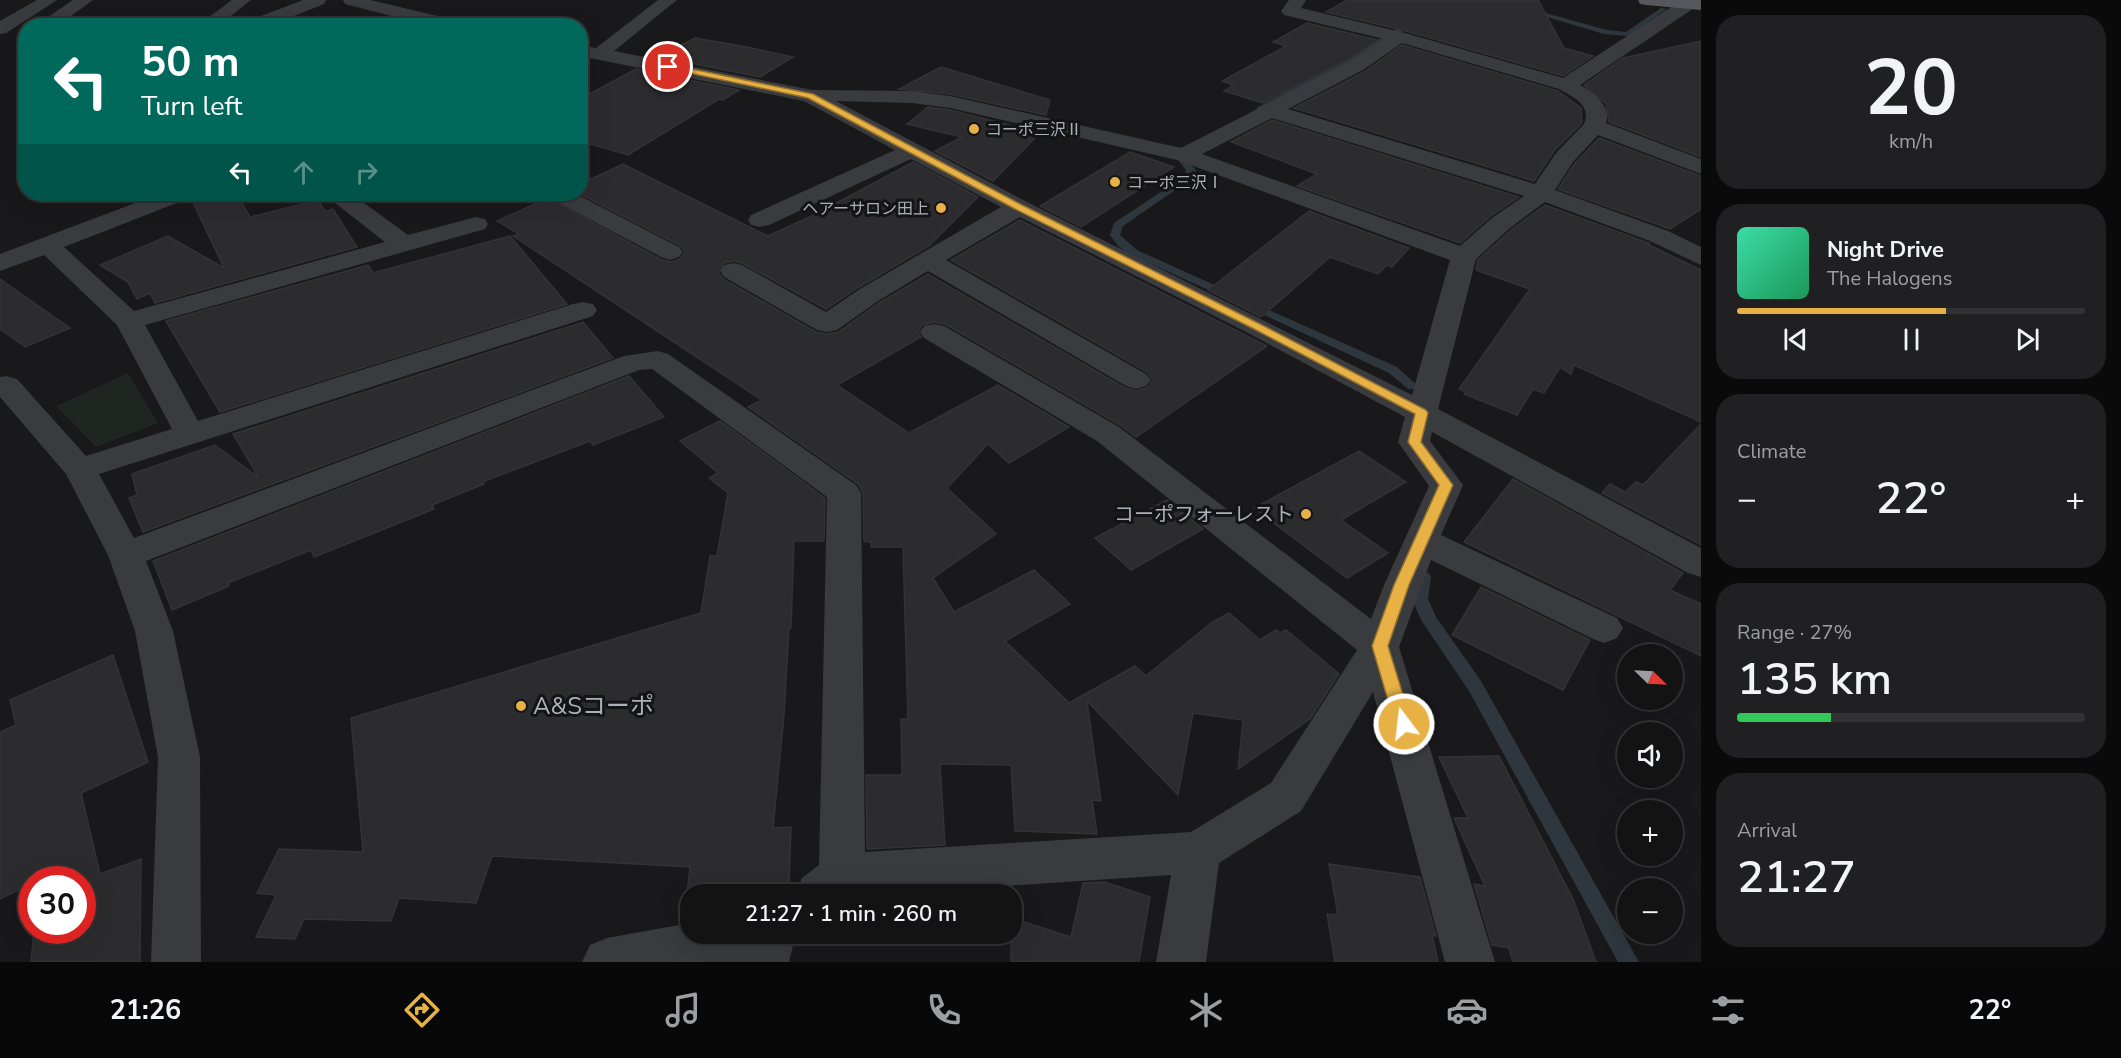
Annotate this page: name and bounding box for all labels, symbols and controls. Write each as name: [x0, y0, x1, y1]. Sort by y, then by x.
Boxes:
text: 50 m: [141, 34, 240, 91]
text: 20: [1864, 35, 1958, 142]
pin: [642, 41, 693, 92]
icon: left: [42, 42, 120, 120]
icon: arrive: [651, 50, 684, 83]
text: Turn left: [141, 88, 242, 125]
place label: コーポ三沢Ⅱ: [986, 119, 1082, 141]
marker: コーポ三沢Ⅱ: [967, 122, 981, 136]
text: km/h: [1889, 128, 1933, 155]
icon: left: [224, 156, 257, 189]
icon: ahead: [287, 156, 320, 189]
icon: right: [350, 156, 383, 189]
place label: コーポ三沢Ⅰ: [1127, 172, 1223, 194]
marker: コーポ三沢Ⅰ: [1108, 175, 1122, 189]
place label: ヘアーサロン田上: [802, 198, 929, 220]
marker: ヘアーサロン田上: [934, 201, 948, 215]
text: Night Drive: [1827, 235, 1944, 265]
text: The Halogens: [1827, 265, 1952, 292]
icon: previous: [1779, 323, 1812, 356]
icon: pause: [1895, 323, 1928, 356]
icon: next: [2011, 323, 2044, 356]
text: Climate: [1737, 438, 1806, 465]
text: 22°: [1876, 468, 1946, 529]
text: −: [1737, 477, 1757, 522]
text: +: [2065, 477, 2085, 522]
place label: コーポフォーレスト: [1114, 501, 1294, 528]
marker: コーポフォーレスト: [1299, 507, 1313, 521]
text: Range · 27%: [1737, 619, 1852, 646]
north arrow: [1617, 644, 1683, 710]
map controls: [1617, 644, 1683, 944]
text: 135 km: [1737, 649, 1892, 710]
place label: A&Sコーポ: [533, 690, 654, 722]
position arrow: [1372, 692, 1436, 756]
marker: A&Sコーポ: [514, 699, 528, 713]
button: sound: [1617, 722, 1683, 788]
button: +: [1617, 800, 1683, 866]
text: Arrival: [1737, 817, 1797, 844]
text: 21:27: [1737, 847, 1856, 908]
speed limit sign: 30: [18, 866, 96, 944]
button: −: [1617, 878, 1683, 944]
text: 21:27 · 1 min · 260 m: [745, 899, 957, 929]
icon: directions: [401, 989, 443, 1031]
icon: music: [662, 989, 704, 1031]
icon: phone: [923, 989, 965, 1031]
icon: climate: [1185, 989, 1227, 1031]
icon: car: [1446, 989, 1488, 1031]
icon: filters: [1707, 989, 1749, 1031]
text: 21:26: [110, 992, 181, 1029]
text: 22°: [1969, 992, 2011, 1029]

